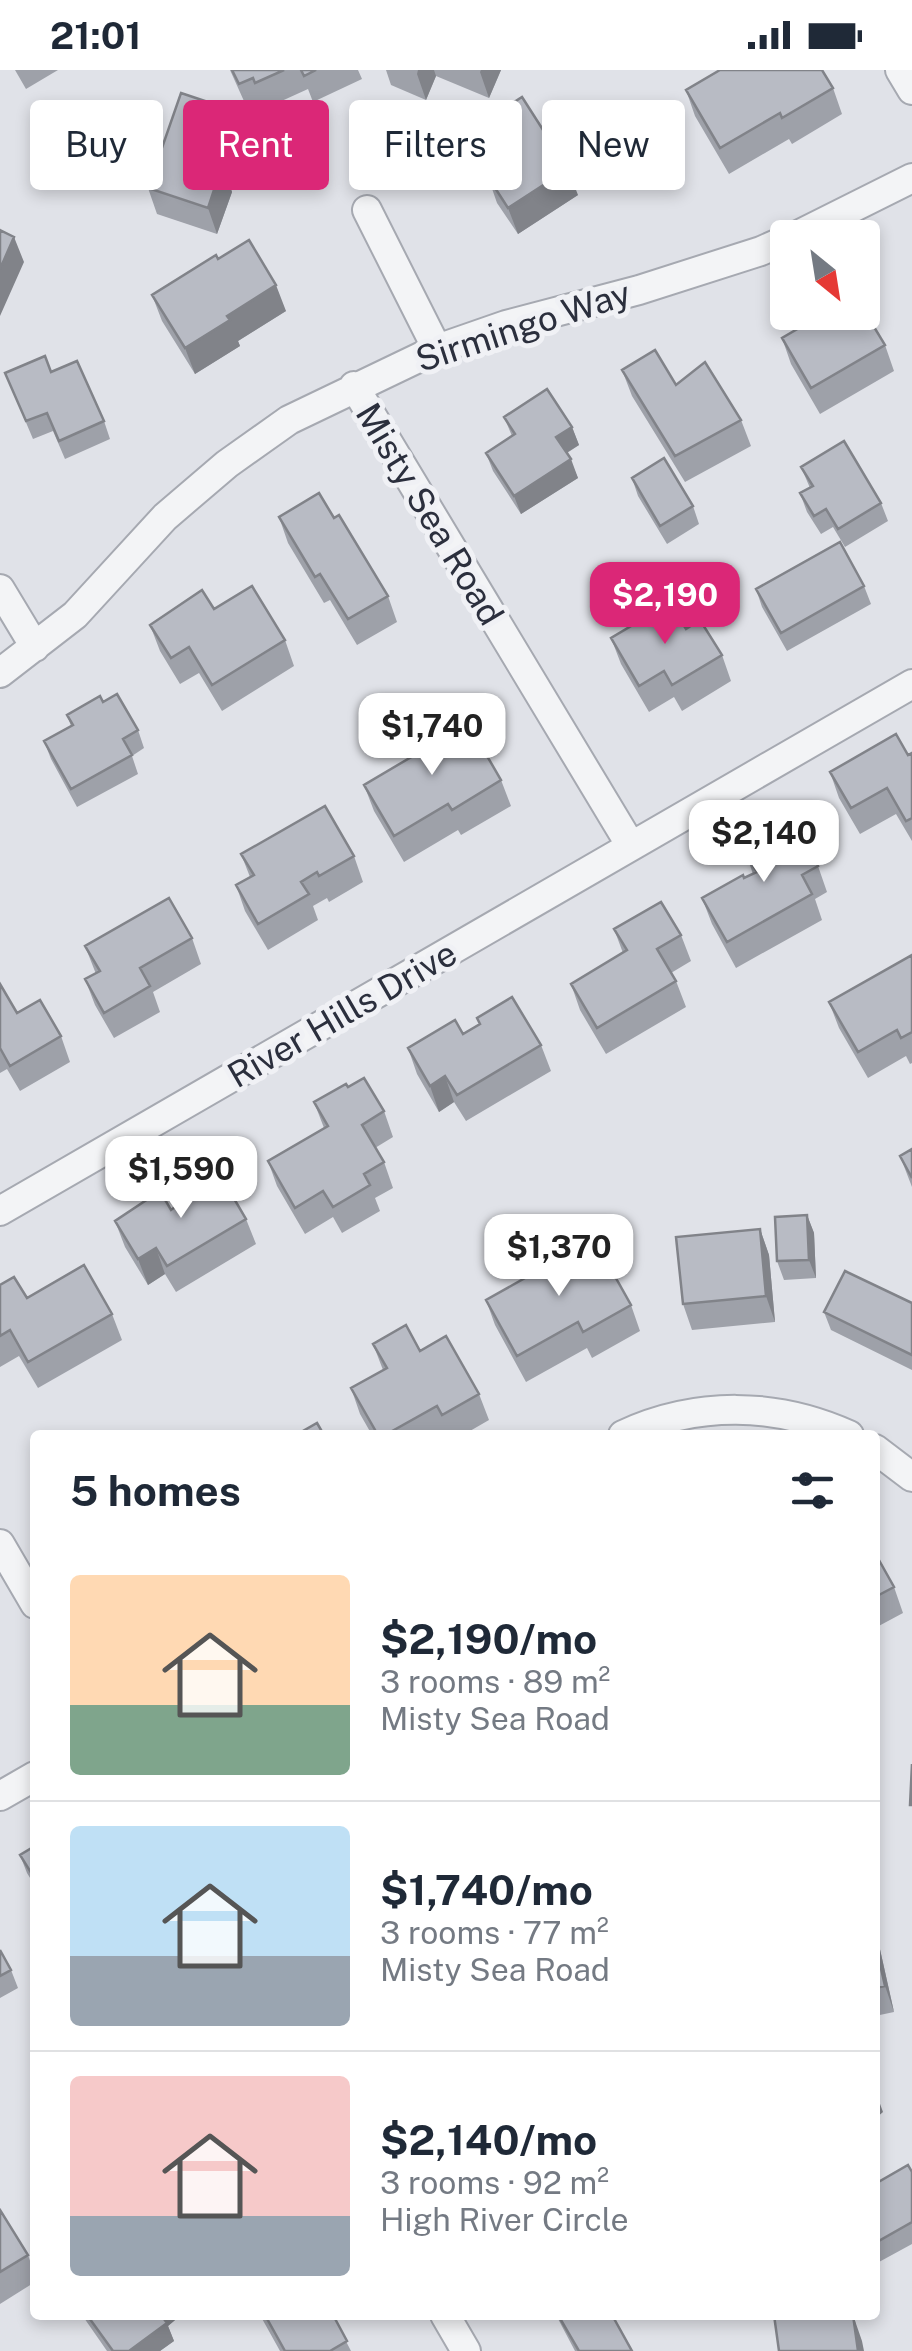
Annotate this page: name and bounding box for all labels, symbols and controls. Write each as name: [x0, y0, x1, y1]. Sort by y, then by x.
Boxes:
text: 21:01: [50, 13, 141, 58]
chip: Buy: [30, 100, 163, 190]
chip: Rent: [183, 100, 329, 190]
chip: Filters: [349, 100, 522, 190]
chip: New: [542, 100, 685, 190]
north arrow: [770, 220, 880, 330]
map controls: [770, 220, 880, 330]
street label: Sirmingo Way: [411, 272, 635, 380]
street label: Misty Sea Road: [348, 396, 512, 632]
pin: $2,190: [584, 562, 746, 647]
text: $2,190: [612, 576, 718, 613]
pin: $1,740: [351, 693, 513, 778]
text: $1,740: [381, 707, 483, 744]
pin: $2,140: [683, 800, 845, 885]
text: $2,140: [711, 814, 817, 851]
street label: River Hills Drive: [220, 932, 464, 1096]
pin: $1,590: [100, 1136, 262, 1221]
text: $1,590: [127, 1150, 235, 1187]
pin: $1,370: [478, 1214, 640, 1299]
text: $1,370: [506, 1228, 612, 1265]
icon: filters: [785, 1463, 840, 1518]
text: 5 homes: [70, 1466, 241, 1515]
text: $2,190/mo: [380, 1614, 597, 1663]
icon: home: [150, 1615, 270, 1735]
text: 3 rooms · 89 m²: [380, 1663, 610, 1700]
text: Misty Sea Road: [380, 1700, 610, 1737]
text: $1,740/mo: [380, 1865, 593, 1914]
icon: home: [150, 1866, 270, 1986]
text: 3 rooms · 77 m²: [380, 1914, 609, 1951]
text: Misty Sea Road: [380, 1951, 610, 1988]
text: $2,140/mo: [380, 2115, 597, 2164]
icon: home: [150, 2116, 270, 2236]
text: 3 rooms · 92 m²: [380, 2164, 609, 2201]
text: High River Circle: [380, 2201, 629, 2238]

